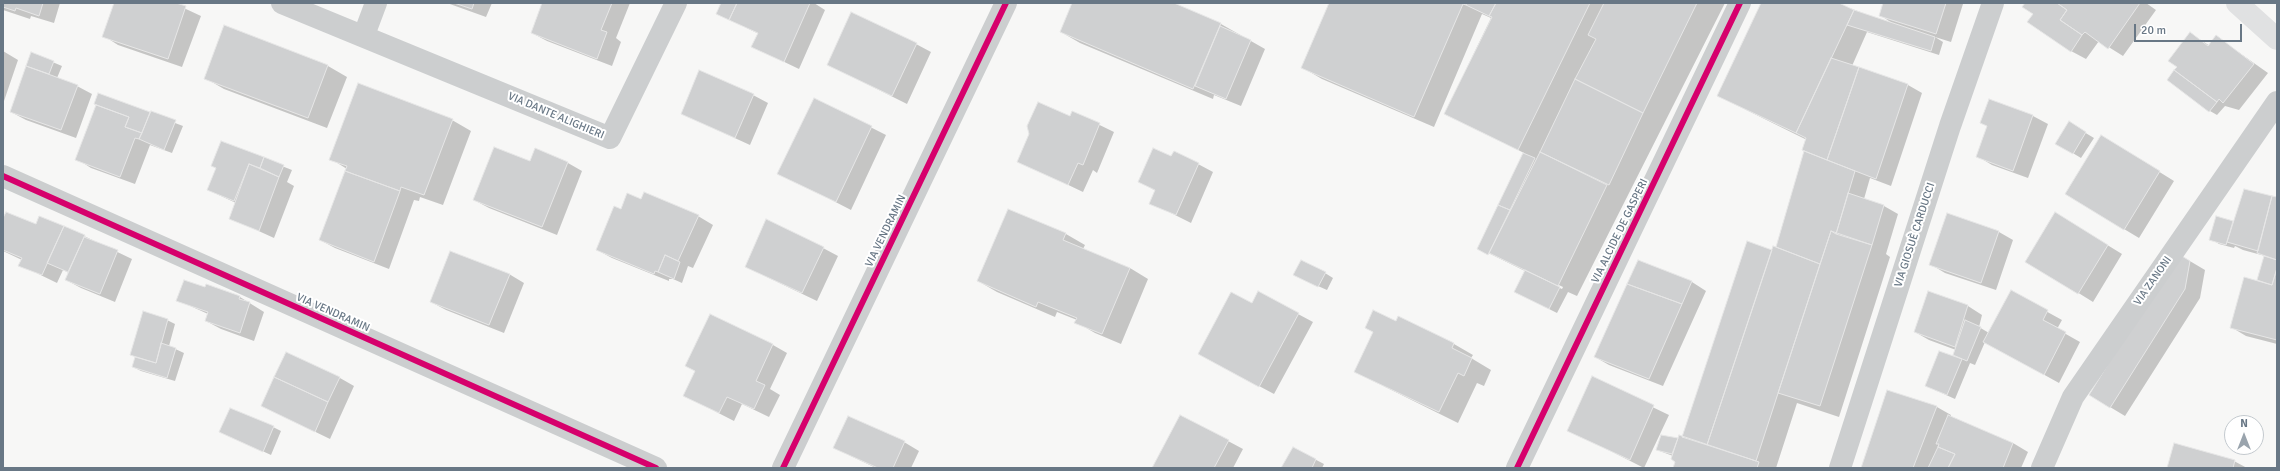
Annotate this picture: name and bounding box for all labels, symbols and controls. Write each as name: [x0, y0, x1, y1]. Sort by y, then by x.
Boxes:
scale bar: [2136, 16, 2244, 42]
text: 20 m: [2141, 23, 2166, 38]
street label: VIA DANTE ALIGHIERI: [506, 90, 606, 142]
street label: VIA ALCIDE DE GASPERI: [1589, 177, 1651, 285]
street label: VIA GIOSUÈ CARDUCCI: [1892, 181, 1938, 289]
street label: VIA VENDRAMIN: [863, 193, 909, 269]
street label: VIA ZANONI: [2131, 254, 2175, 308]
street label: VIA VENDRAMIN: [294, 291, 372, 335]
north arrow: [2224, 415, 2264, 455]
text: N: [2240, 417, 2248, 430]

